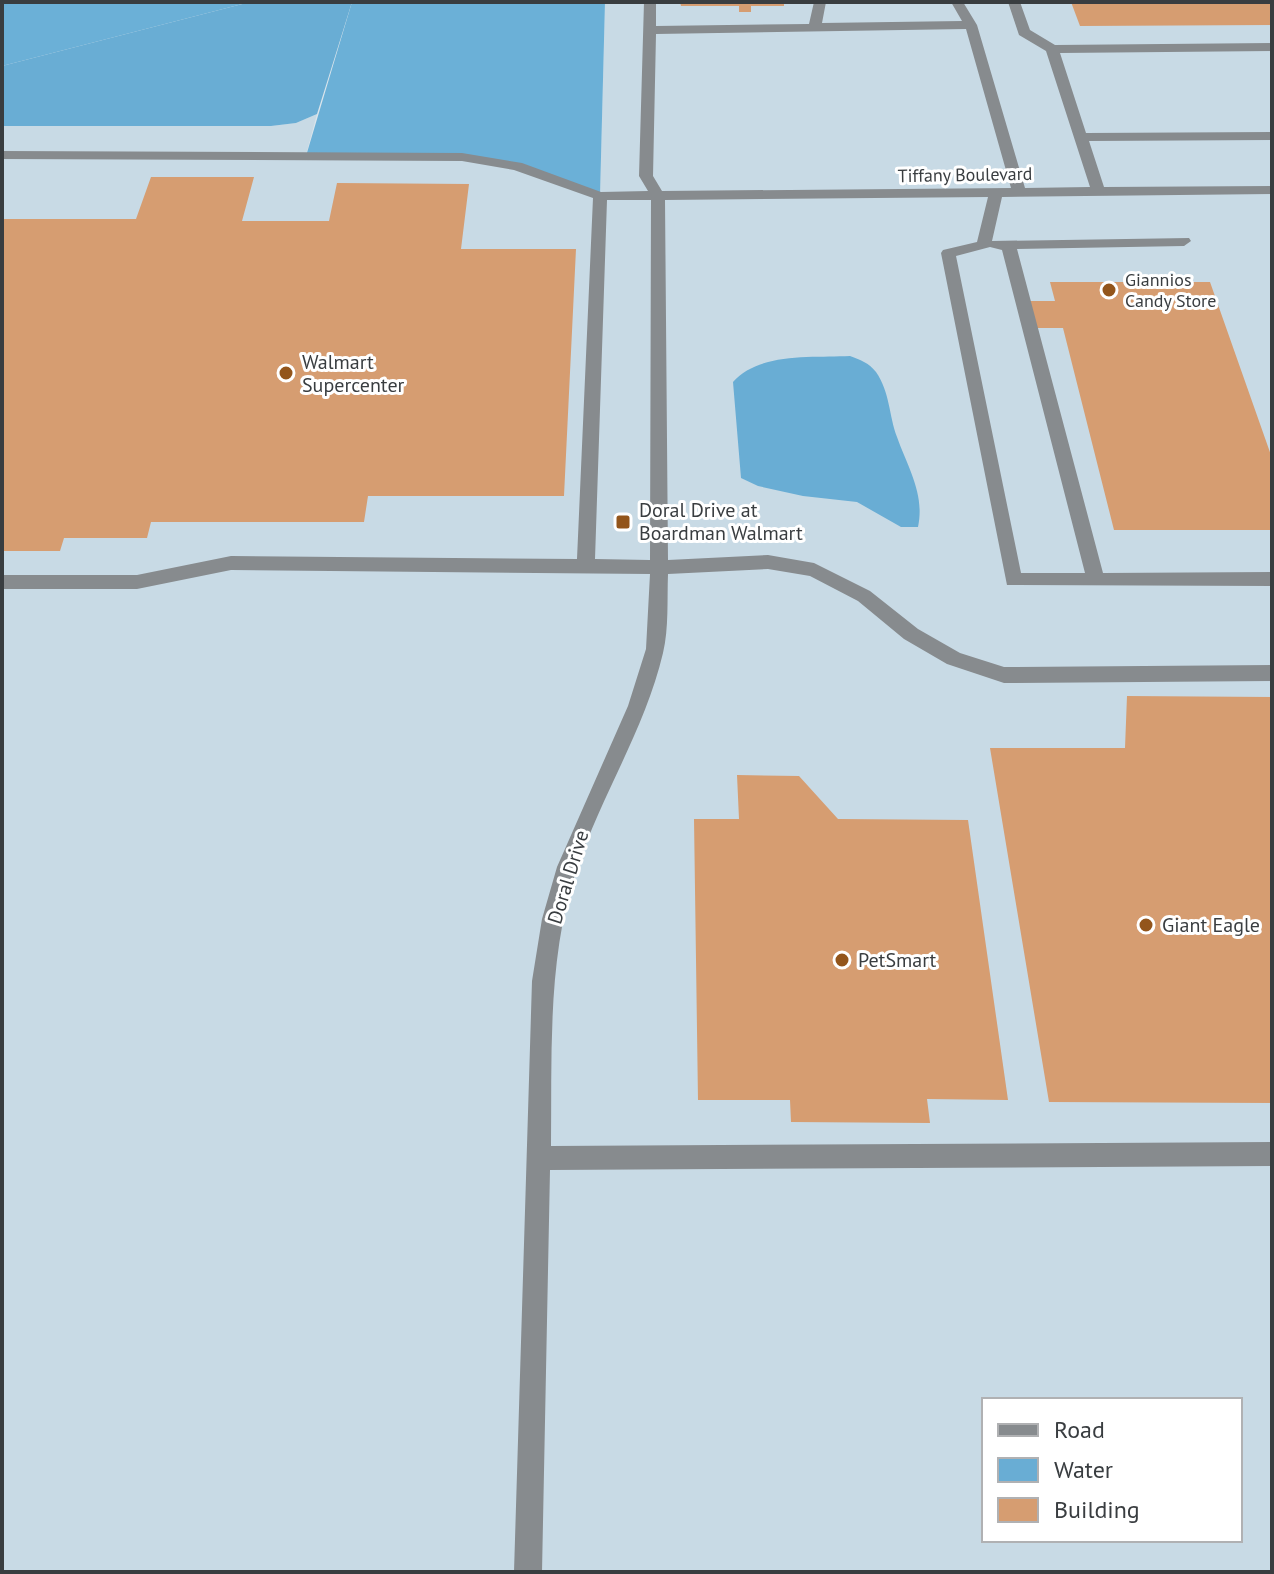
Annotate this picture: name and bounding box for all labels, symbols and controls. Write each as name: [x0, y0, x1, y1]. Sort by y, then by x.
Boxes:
street label: Tiffany Boulevard: [897, 162, 1033, 187]
place label: Giannios Candy Store: [1125, 268, 1216, 312]
marker: Giannios Candy Store: [1100, 281, 1118, 299]
place label: Walmart Supercenter: [302, 349, 405, 398]
marker: Walmart Supercenter: [277, 364, 295, 382]
place label: Doral Drive at Boardman Walmart: [639, 497, 803, 546]
marker: Doral Drive at Boardman Walmart: [614, 513, 632, 531]
street label: Doral Drive: [541, 827, 595, 927]
place label: Giant Eagle: [1162, 912, 1260, 938]
marker: Giant Eagle: [1137, 916, 1155, 934]
place label: PetSmart: [858, 947, 937, 973]
marker: PetSmart: [833, 951, 851, 969]
legend: [982, 1398, 1242, 1542]
text: Road: [1054, 1414, 1105, 1445]
text: Water: [1054, 1454, 1113, 1485]
text: Building: [1054, 1494, 1140, 1525]

